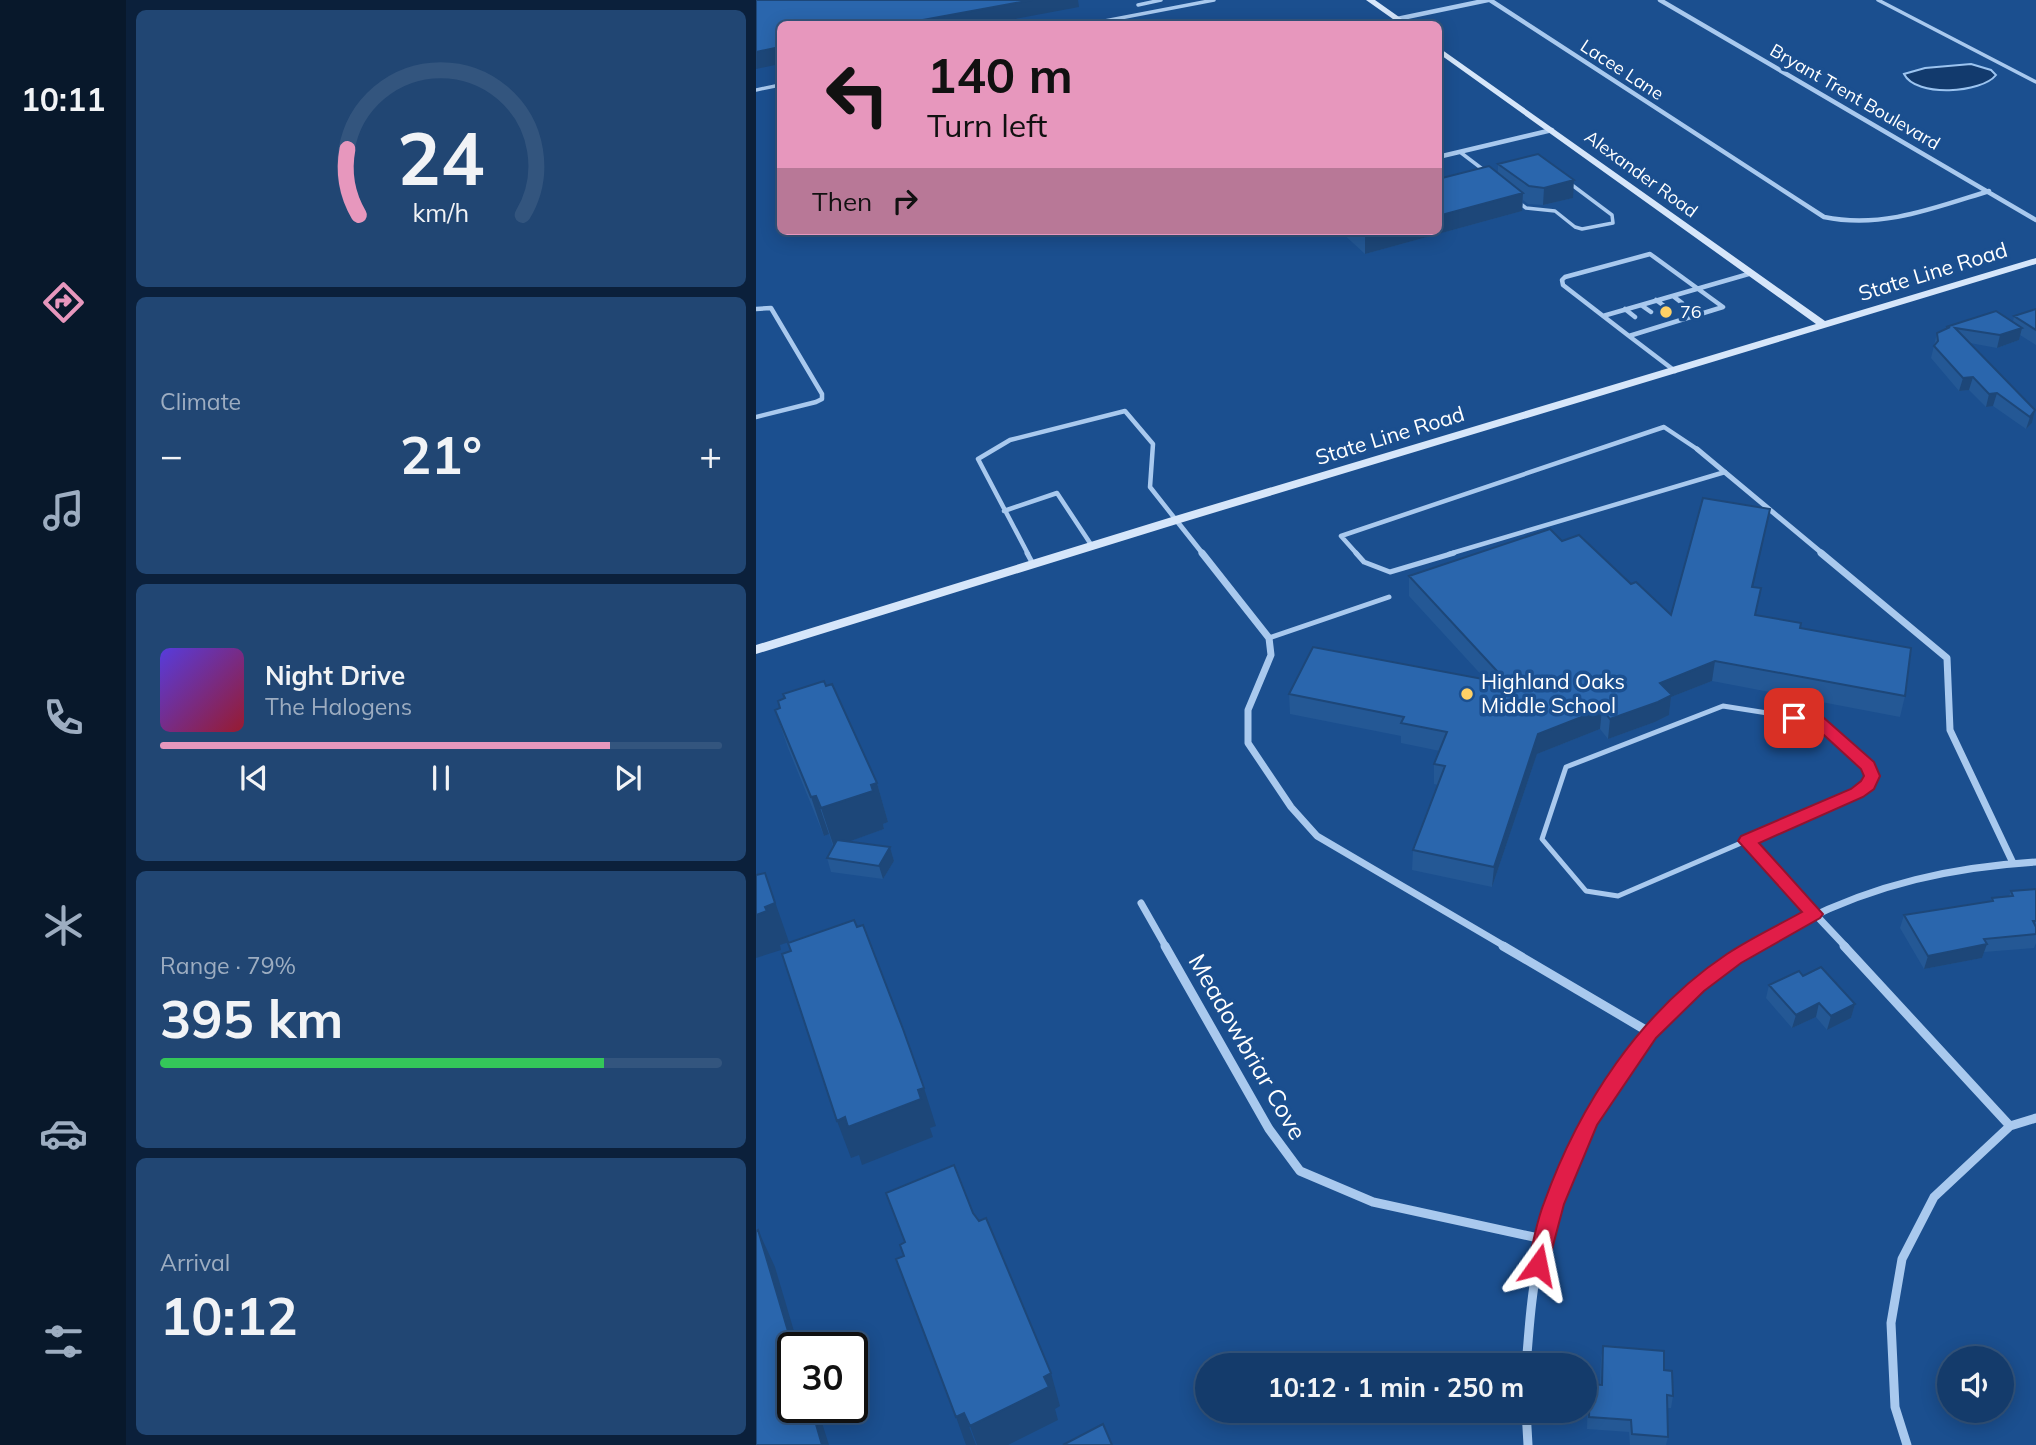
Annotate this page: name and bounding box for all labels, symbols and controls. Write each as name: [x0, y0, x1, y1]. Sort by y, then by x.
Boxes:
street label: Lacee Lane: [1576, 34, 1668, 105]
street label: Bryant Trent Boulevard: [1766, 38, 1944, 155]
text: 140 m: [927, 44, 1073, 105]
icon: left: [812, 49, 903, 140]
text: 10:11: [21, 79, 105, 119]
text: Turn left: [927, 105, 1047, 145]
text: 24: [397, 112, 485, 203]
street label: Alexander Road: [1580, 125, 1702, 222]
icon: right: [886, 182, 924, 220]
text: Then: [812, 185, 872, 218]
text: km/h: [413, 196, 469, 227]
street label: State Line Road: [1855, 236, 2010, 306]
icon: directions: [39, 278, 88, 327]
place label: 76: [1680, 300, 1702, 323]
marker: 76: [1658, 304, 1674, 320]
text: Climate: [160, 387, 241, 416]
street label: State Line Road: [1312, 400, 1467, 470]
text: 21°: [400, 422, 482, 487]
text: −: [160, 431, 183, 479]
text: +: [699, 431, 722, 479]
icon: music: [39, 486, 88, 535]
text: Night Drive: [265, 659, 405, 692]
place label: Highland Oaks Middle School: [1481, 668, 1625, 718]
marker: Highland Oaks Middle School: [1459, 686, 1475, 702]
pin: [1764, 688, 1824, 748]
text: The Halogens: [265, 692, 412, 721]
icon: phone: [39, 693, 88, 742]
icon: arrive: [1775, 699, 1813, 737]
icon: previous: [235, 759, 273, 797]
icon: pause: [422, 759, 460, 797]
icon: next: [609, 759, 647, 797]
icon: climate: [39, 901, 88, 950]
street label: Meadowbriar Cove: [1182, 948, 1313, 1145]
text: Range · 79%: [160, 951, 296, 980]
text: 395 km: [160, 986, 343, 1051]
icon: car: [39, 1109, 88, 1158]
position arrow: [1501, 1228, 1575, 1302]
text: Arrival: [160, 1248, 230, 1277]
text: 10:12: [160, 1283, 298, 1348]
icon: filters: [39, 1317, 88, 1366]
speed limit sign: 30: [777, 1332, 868, 1423]
map controls: [1937, 1346, 2014, 1423]
button: sound: [1937, 1346, 2014, 1423]
text: 10:12 · 1 min · 250 m: [1268, 1371, 1524, 1404]

